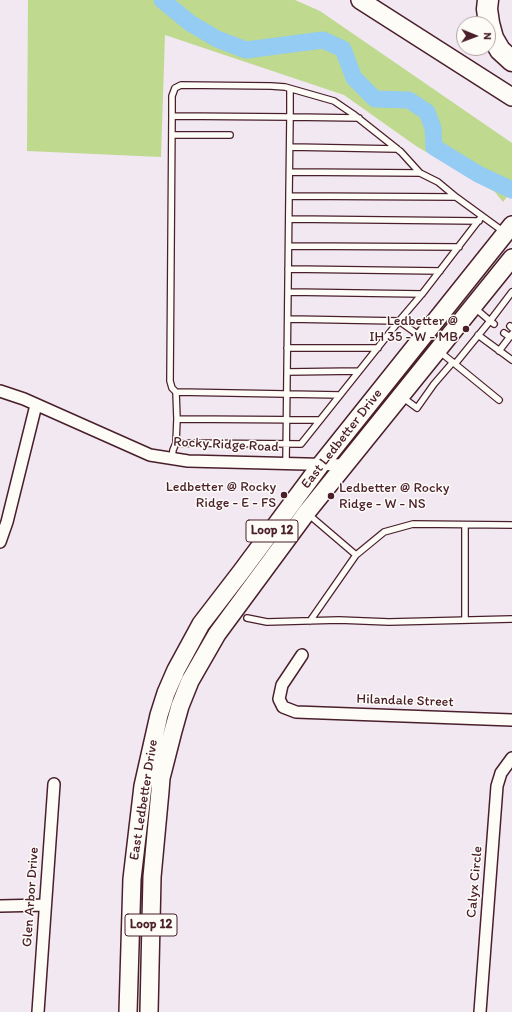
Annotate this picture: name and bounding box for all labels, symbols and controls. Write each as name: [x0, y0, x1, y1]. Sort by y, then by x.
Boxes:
north arrow: [456, 16, 496, 56]
text: N: [481, 32, 494, 40]
place label: Ledbetter @ IH 35 - W - MB: [369, 313, 458, 346]
marker: Ledbetter @ IH 35 - W - MB: [461, 324, 471, 334]
street label: East Ledbetter Drive: [298, 386, 386, 492]
street label: Rocky Ridge Road: [173, 434, 279, 456]
place label: Ledbetter @ Rocky Ridge - E - FS: [166, 479, 276, 512]
place label: Ledbetter @ Rocky Ridge - W - NS: [339, 480, 449, 512]
marker: Ledbetter @ Rocky Ridge - E - FS: [279, 490, 289, 500]
marker: Ledbetter @ Rocky Ridge - W - NS: [326, 491, 336, 501]
road number: Loop 12: [246, 520, 298, 542]
street label: Hilandale Street: [356, 691, 454, 711]
street label: East Ledbetter Drive: [126, 738, 162, 862]
street label: Calyx Circle: [463, 845, 487, 919]
street label: Glen Arbor Drive: [19, 846, 43, 948]
road number: Loop 12: [125, 914, 177, 936]

